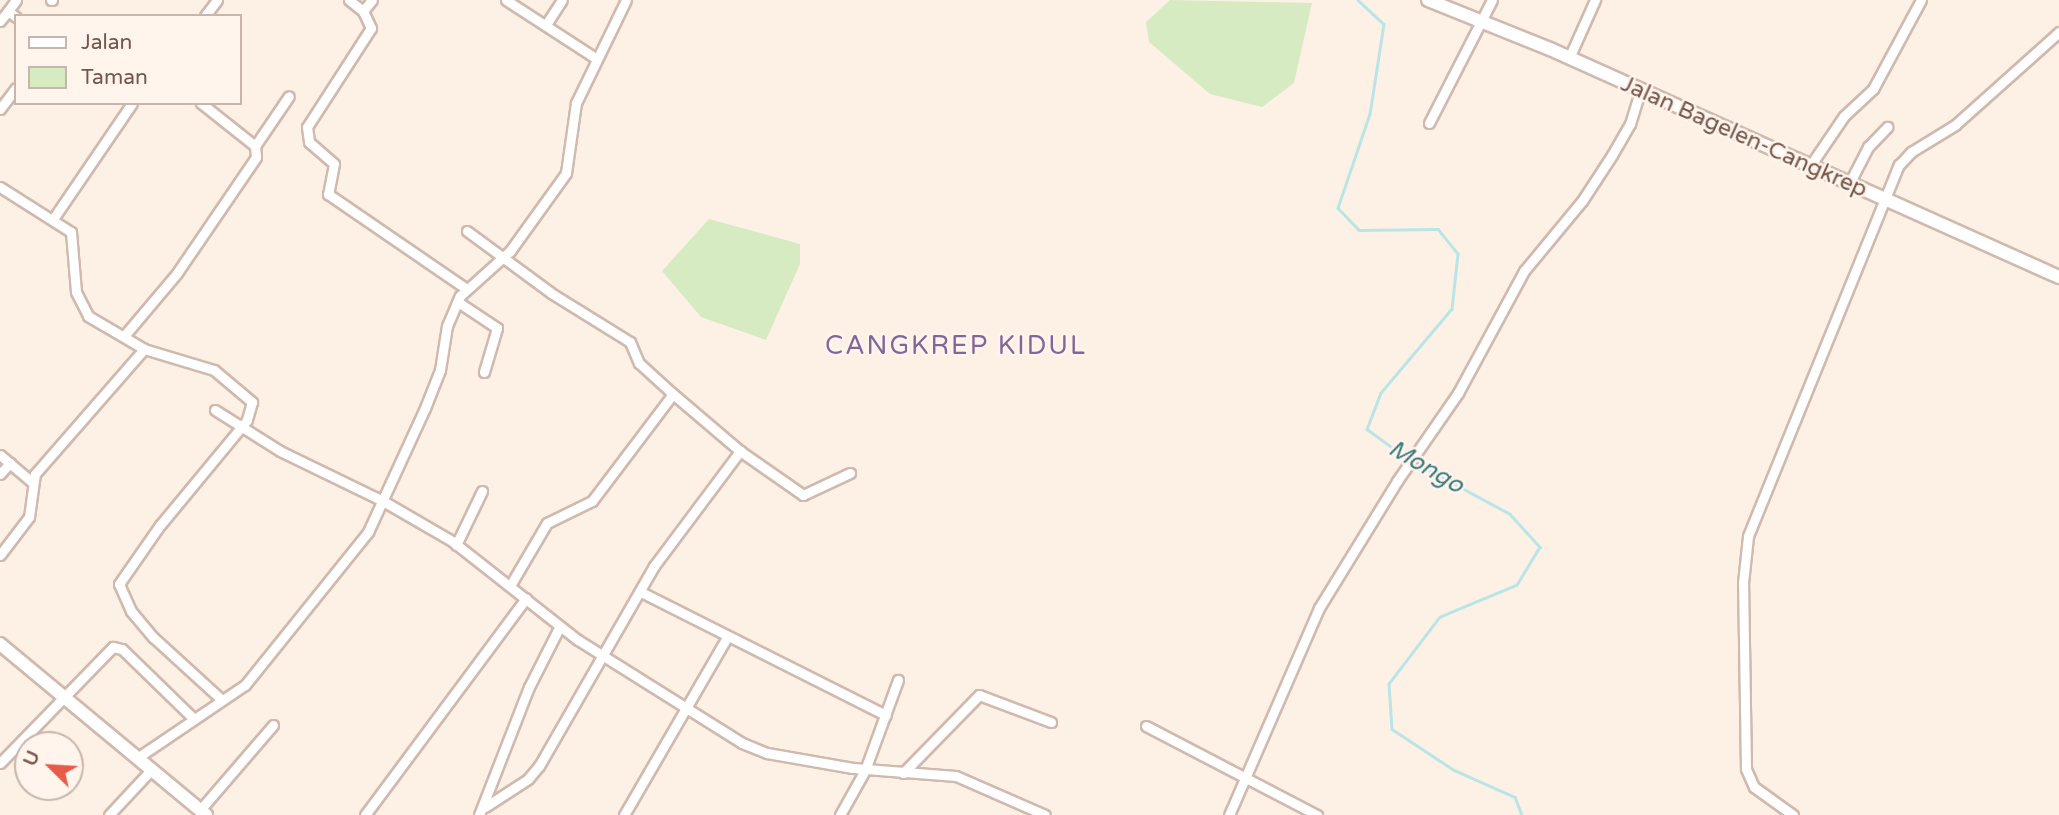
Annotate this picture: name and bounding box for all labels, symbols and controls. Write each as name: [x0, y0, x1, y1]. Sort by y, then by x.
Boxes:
legend: [14, 14, 242, 105]
text: Jalan: [81, 30, 132, 55]
text: Taman: [81, 65, 148, 90]
street label: Jalan Bagelen-Cangkrep: [1617, 70, 1871, 204]
district label: CANGKREP KIDUL: [827, 330, 1085, 362]
water label: Mongo: [1383, 434, 1469, 500]
north arrow: [14, 731, 84, 801]
text: U: [19, 747, 45, 769]

